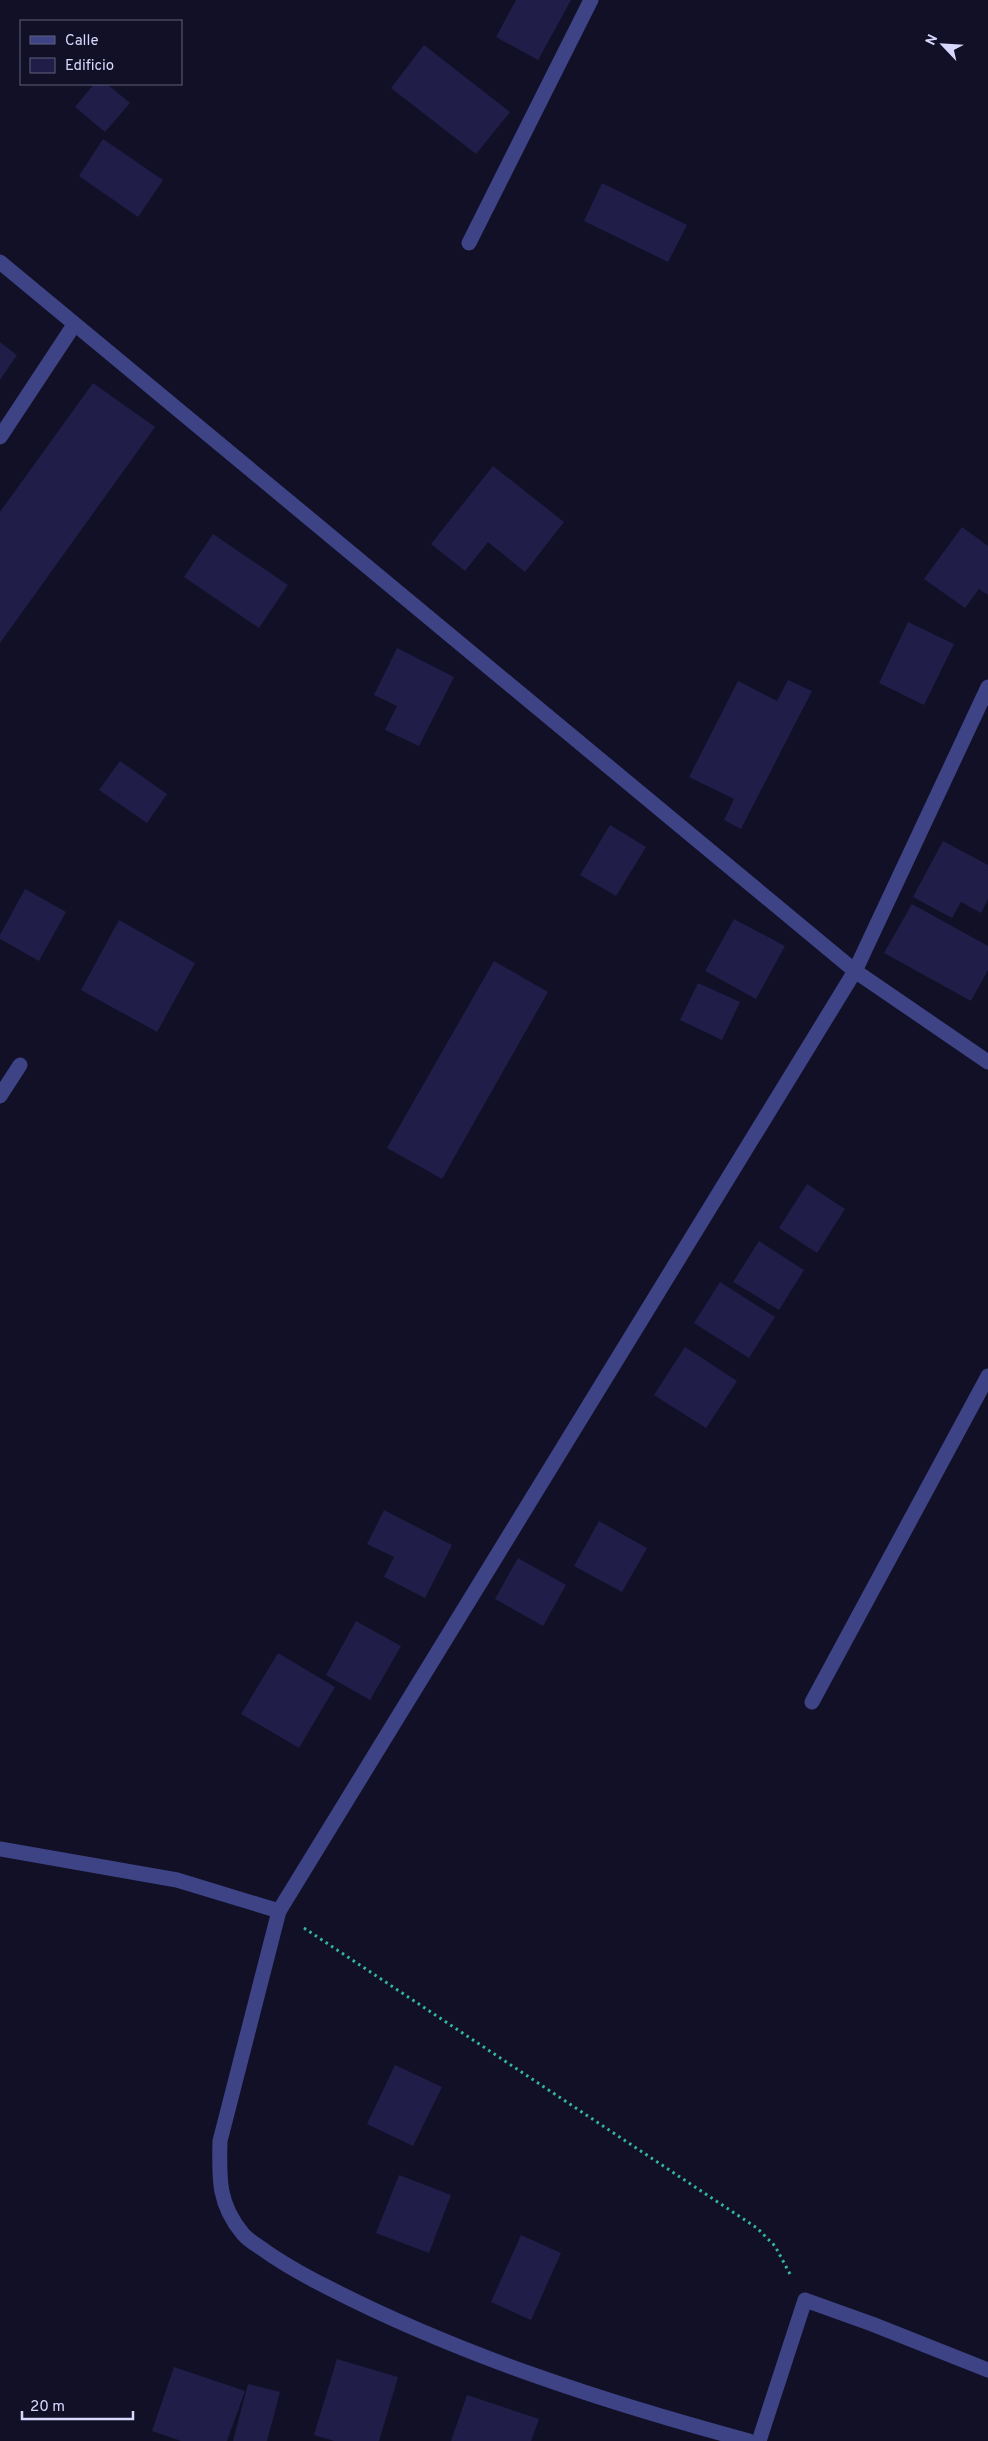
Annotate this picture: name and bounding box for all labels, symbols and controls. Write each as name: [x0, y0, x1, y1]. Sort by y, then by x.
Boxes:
legend: [20, 20, 182, 85]
north arrow: [918, 20, 968, 70]
text: Calle: [65, 32, 99, 51]
text: N: [923, 32, 942, 48]
text: Edificio: [65, 57, 114, 76]
scale bar: [22, 2388, 134, 2420]
text: 20 m: [30, 2398, 65, 2417]

